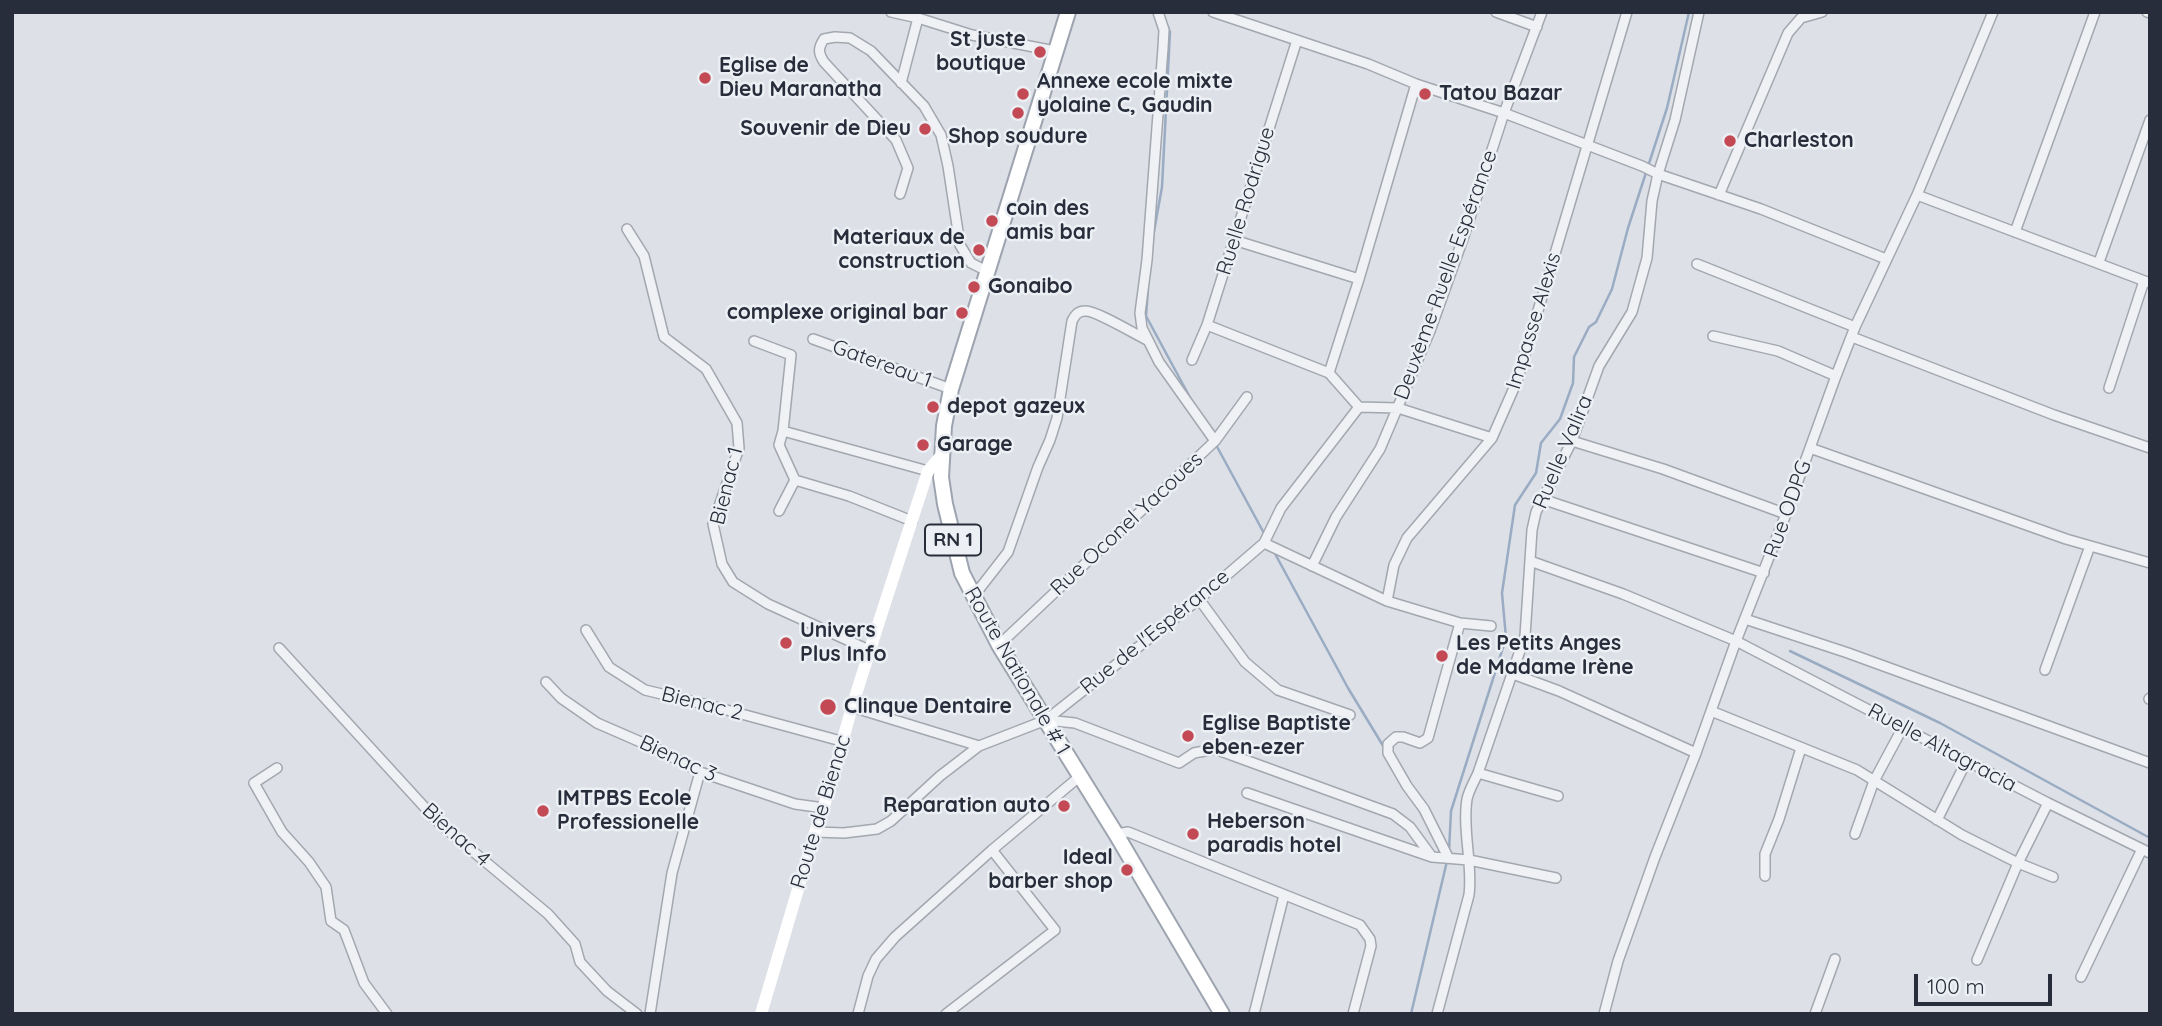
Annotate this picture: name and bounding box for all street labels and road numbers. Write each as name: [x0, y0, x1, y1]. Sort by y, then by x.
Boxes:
street label: Ruelle Rodrigue: [1212, 124, 1280, 278]
street label: Deuxème Ruelle Espérance: [1389, 147, 1503, 403]
street label: Impasse Alexis: [1501, 250, 1567, 392]
street label: Gatereau 1: [829, 334, 935, 394]
street label: Ruelle Valira: [1528, 391, 1598, 513]
street label: Bienac 1: [705, 444, 749, 528]
street label: Rue Oconel Yacoues: [1046, 447, 1208, 601]
street label: Rue ODPG: [1759, 457, 1817, 561]
road number: RN 1: [925, 524, 981, 555]
street label: Rue de l'Espérance: [1075, 564, 1235, 700]
street label: Route Nationale # 1: [959, 582, 1075, 760]
street label: Bienac 2: [659, 682, 745, 726]
street label: Ruelle Altagracia: [1863, 698, 2021, 798]
street label: Bienac 3: [635, 730, 721, 788]
street label: Route de Bienac: [786, 732, 856, 892]
street label: Bienac 4: [417, 798, 495, 872]

